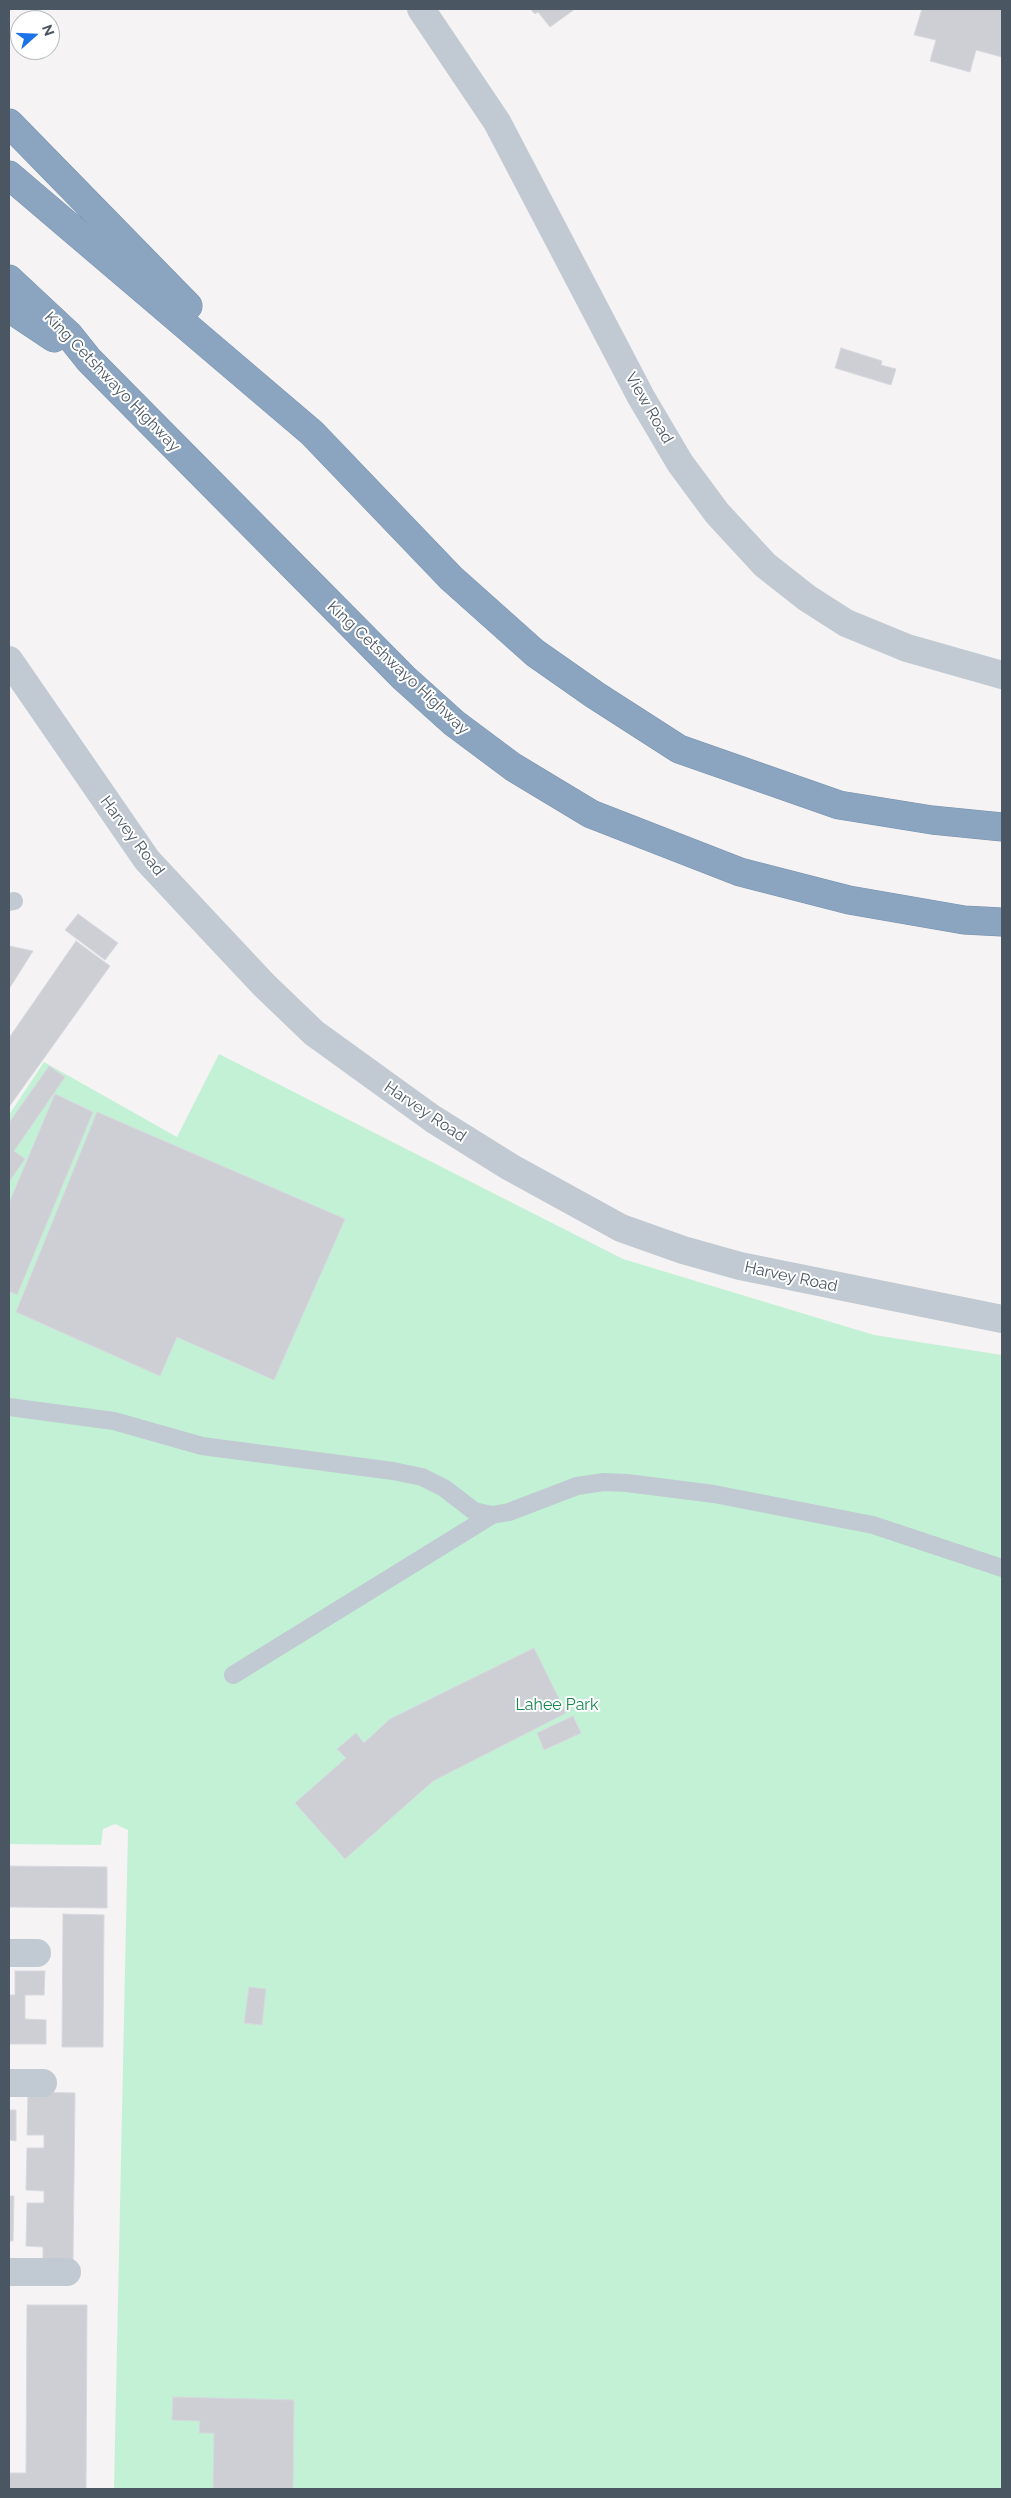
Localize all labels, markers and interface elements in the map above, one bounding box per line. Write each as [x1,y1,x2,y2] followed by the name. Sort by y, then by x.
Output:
[10,10,60,60] north arrow
[39,22,58,38] text: N
[40,308,184,456] street label: King Cetshwayo Highway
[621,369,677,447] street label: View Road
[323,597,473,739] street label: King Cetshwayo Highway
[96,792,168,880] street label: Harvey Road
[380,1078,470,1146] street label: Harvey Road
[743,1258,839,1296] street label: Harvey Road
[516,1695,598,1715] park label: Lahee Park

